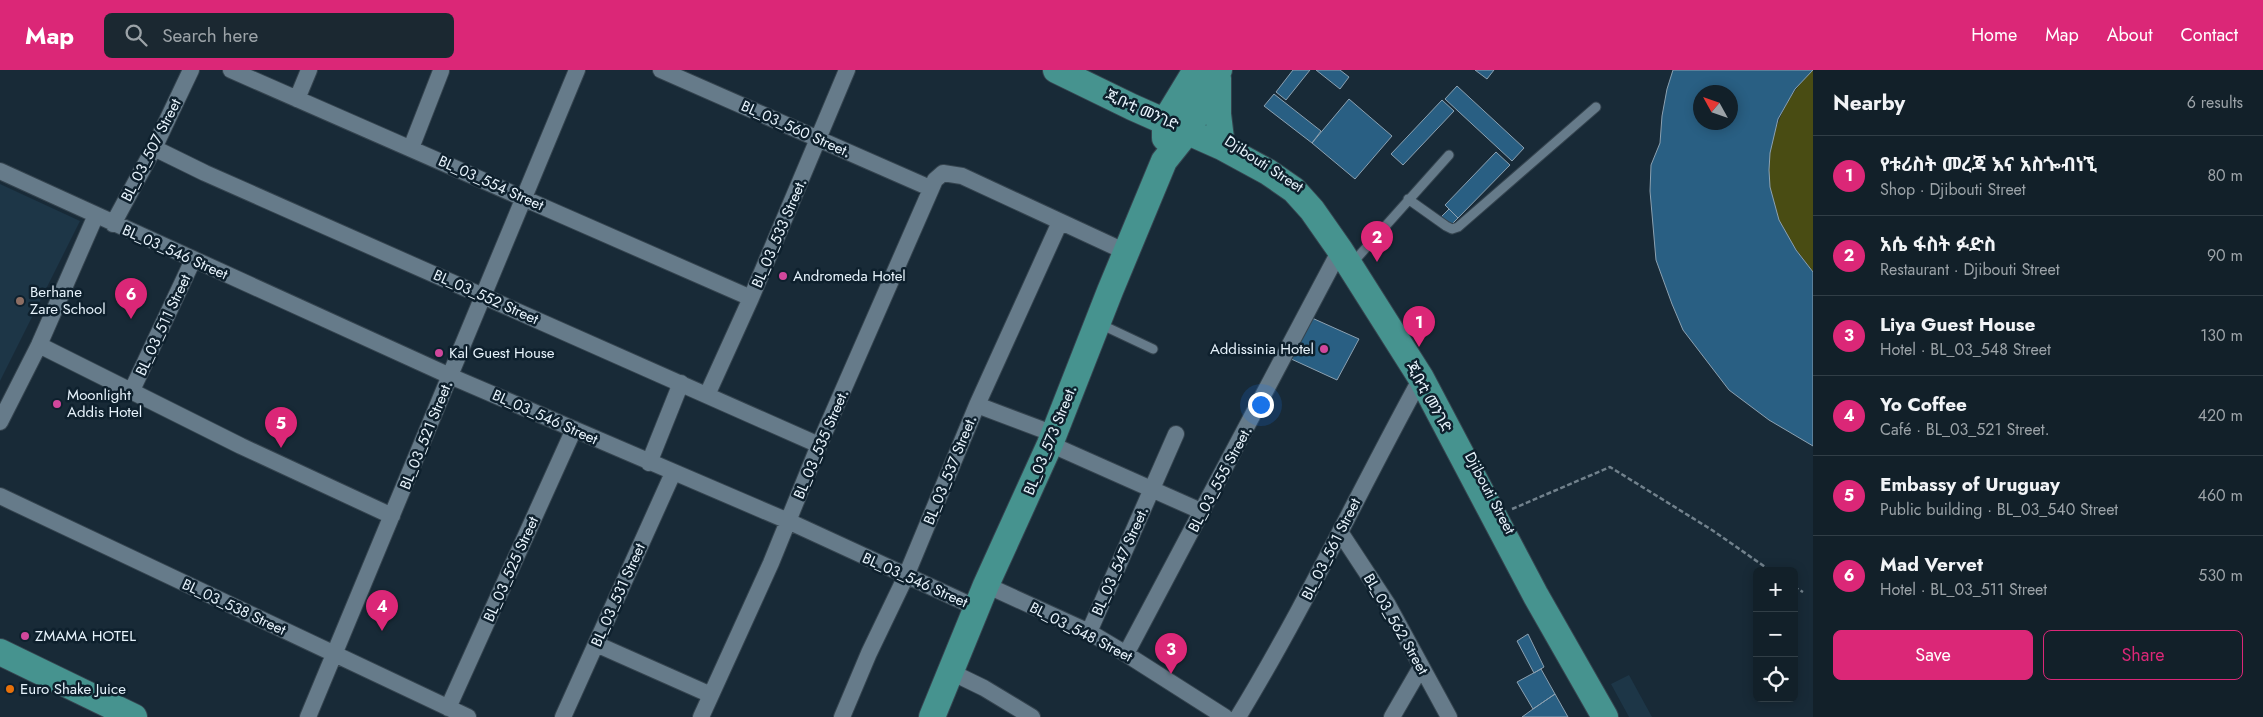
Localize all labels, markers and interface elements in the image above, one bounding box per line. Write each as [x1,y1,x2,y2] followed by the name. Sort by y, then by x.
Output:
[104,13,454,58] search box
[25,18,74,53] text: Map
[122,21,150,49] icon: search
[162,22,258,49] text: Search here
[1971,22,2017,48] text: Home
[2045,22,2079,48] text: Map
[2107,22,2152,48] text: About
[2180,22,2238,48] text: Contact
[1102,84,1182,136] street label: ጂቡቲ መንገድ
[1693,85,1738,130] north arrow
[1833,88,1905,118] text: Nearby
[2187,91,2243,114] text: 6 results
[116,94,187,205] street label: BL_03_507 Street
[738,95,854,163] street label: BL_03_560 Street.
[1220,130,1308,198] street label: Djibouti Street
[435,150,548,216] street label: BL_03_554 Street
[1880,151,2097,178] text: የቱሪስት መረጃ እና አስጐብነኚ
[1845,164,1853,187] text: 1
[2207,164,2243,187] text: 80 m
[746,175,812,291] street label: BL_03_533 Street.
[1880,178,2026,201] text: Shop · Djibouti Street
[119,219,232,285] street label: BL_03_546 Street
[1361,221,1393,262] pin: 2
[1880,231,1996,258] text: አሴ ፋስት ፉድስ
[1844,244,1854,267] text: 2
[2207,244,2243,267] text: 90 m
[1880,258,2060,281] text: Restaurant · Djibouti Street
[430,264,542,330] street label: BL_03_552 Street
[793,265,906,287] place label: Andromeda Hotel
[130,270,196,379] street label: BL_03_511 Street
[777,270,789,282] marker: Andromeda Hotel
[115,278,147,319] pin: 6
[30,281,106,320] place label: Berhane Zare School
[14,295,26,307] marker: Berhane Zare School
[1403,306,1435,347] pin: 1
[1880,311,2035,338] text: Liya Guest House
[1844,324,1854,347] text: 3
[2200,324,2243,347] text: 130 m
[1210,338,1314,360] place label: Addissinia Hotel
[1880,338,2051,361] text: Hotel · BL_03_548 Street
[449,342,555,364] place label: Kal Guest House
[1318,343,1330,355] marker: Addissinia Hotel
[433,347,445,359] marker: Kal Guest House
[1401,358,1458,437] street label: ጂቡቲ መንገድ
[394,377,458,493] street label: BL_03_521 Street.
[1018,382,1082,498] street label: BL_03_573 Street.
[67,384,142,423] place label: Moonlight Addis Hotel
[489,384,602,450] street label: BL_03_546 Street
[788,386,854,502] street label: BL_03_535 Street.
[1880,391,1967,418] text: Yo Coffee
[1248,392,1274,418] your location
[51,398,63,410] marker: Moonlight Addis Hotel
[1843,404,1855,427] text: 4
[2198,404,2243,427] text: 420 m
[265,407,297,448] pin: 5
[918,412,982,528] street label: BL_03_537 Street.
[1880,418,2049,441] text: Café · BL_03_521 Street.
[1183,422,1257,536] street label: BL_03_555 Street.
[1459,448,1521,538] street label: Djibouti Street
[1880,471,2060,498] text: Embassy of Uruguay
[1844,484,1854,507] text: 5
[2198,484,2243,507] text: 460 m
[1296,494,1366,604] street label: BL_03_561 Street
[1880,498,2118,521] text: Public building · BL_03_540 Street
[1086,503,1154,619] street label: BL_03_547 Street.
[478,513,544,625] street label: BL_03_525 Street
[585,539,651,650] street label: BL_03_531 Street
[859,547,972,613] street label: BL_03_546 Street
[1880,551,1983,578] text: Mad Vervet
[1844,564,1854,587] text: 6
[2198,564,2243,587] text: 530 m
[1753,567,1798,702] map controls
[1753,567,1798,612] button: +
[1358,569,1434,679] street label: BL_03_562 Street
[178,573,290,641] street label: BL_03_538 Street
[1880,578,2047,601] text: Hotel · BL_03_511 Street
[366,590,398,631] pin: 4
[1026,597,1137,668] street label: BL_03_548 Street
[1753,612,1798,657] button: −
[35,625,136,647] place label: ZMAMA HOTEL
[19,630,31,642] marker: ZMAMA HOTEL
[1833,630,2033,680] button: Save
[2043,630,2243,680] button: Share
[1155,633,1187,674] pin: 3
[1753,657,1798,702] button: locate
[20,678,126,700] place label: Euro Shake Juice
[4,683,16,695] marker: Euro Shake Juice

